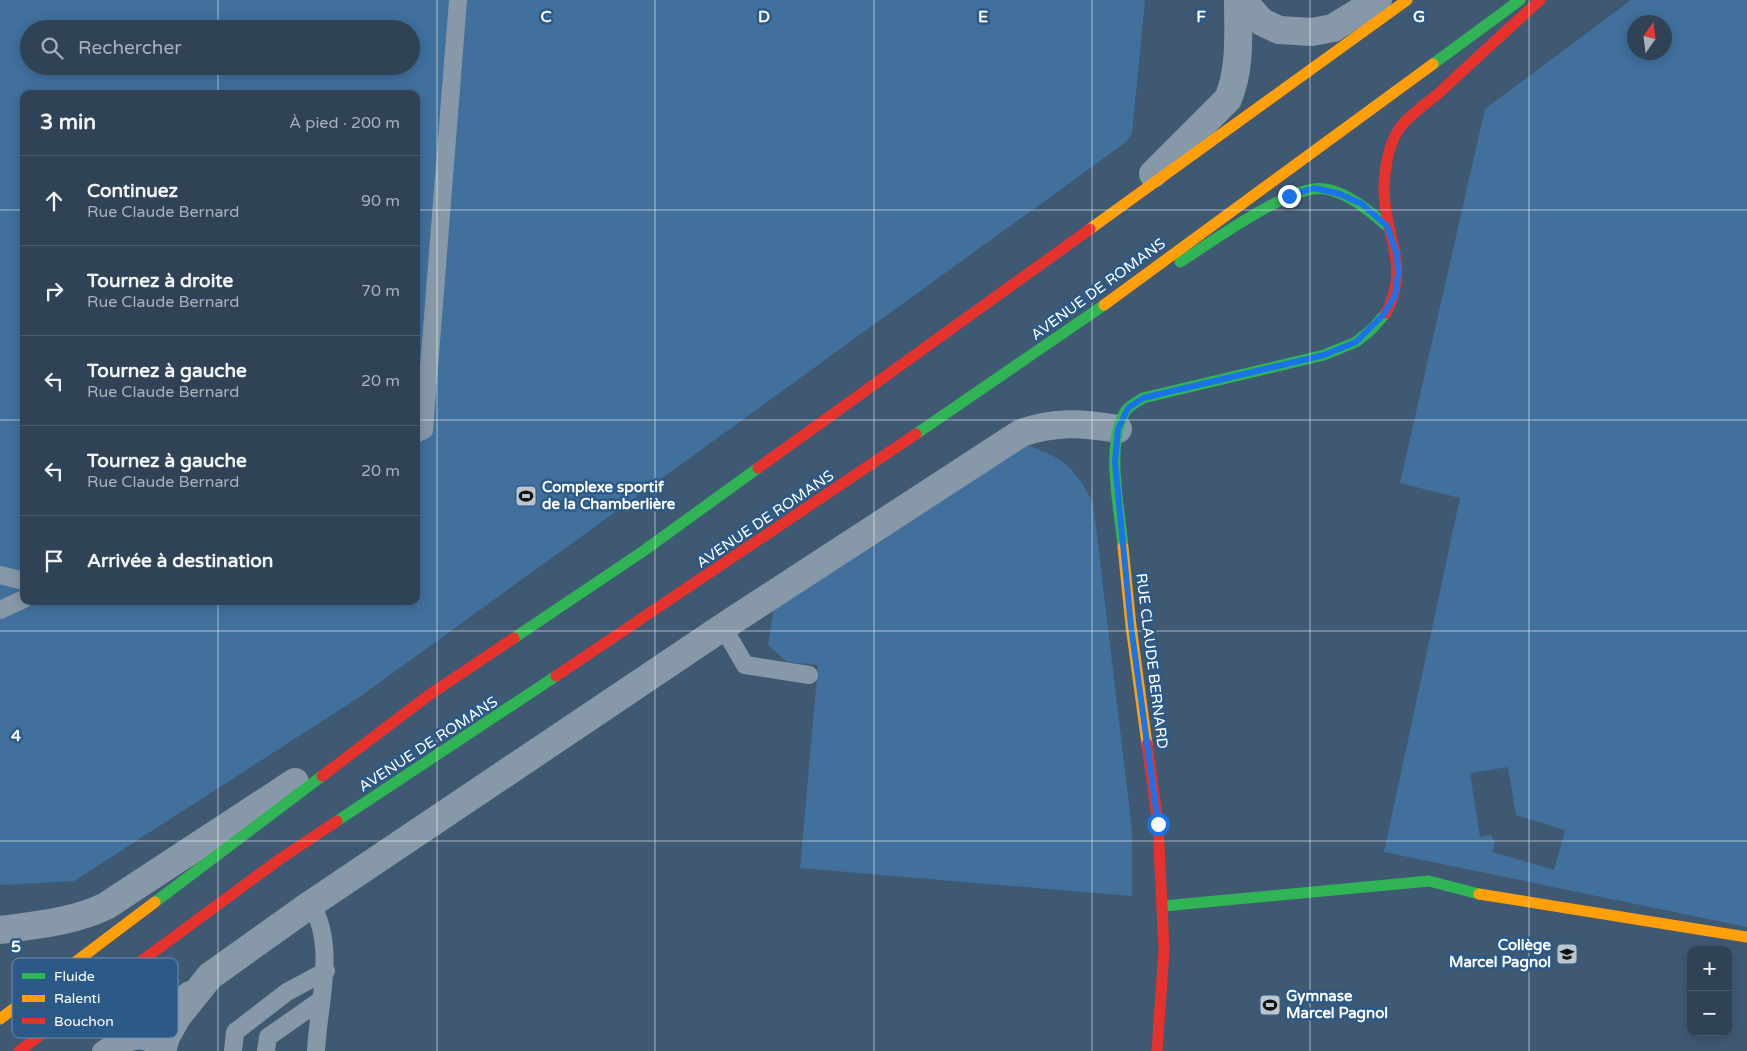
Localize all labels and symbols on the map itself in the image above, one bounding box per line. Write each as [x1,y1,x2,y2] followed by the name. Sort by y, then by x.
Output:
[540,7,552,27] text: C
[758,7,770,27] text: D
[978,7,988,27] text: E
[1196,7,1206,27] text: F
[1413,7,1425,27] text: G
[1627,15,1672,60] north arrow
[1278,185,1301,208] route end
[1027,234,1169,344] street label: AVENUE DE ROMANS
[693,466,837,572] street label: AVENUE DE ROMANS
[542,478,676,513] place label: Complexe sportif de la Chamberlière
[514,484,538,508] sports icon: Complexe sportif de la Chamberlière
[1132,572,1172,750] street label: RUE CLAUDE BERNARD
[355,692,501,796] street label: AVENUE DE ROMANS
[11,726,21,746] text: 4
[1147,813,1170,836] route start
[1449,936,1551,972] place label: Collège Marcel Pagnol
[11,937,21,957] text: 5
[1555,942,1579,966] school or university icon: Collège Marcel Pagnol
[12,958,178,1038] legend
[54,968,95,985] text: Fluide
[1286,987,1388,1023] place label: Gymnase Marcel Pagnol
[54,990,100,1007] text: Ralenti
[1258,993,1282,1017] sports icon: Gymnase Marcel Pagnol
[54,1013,114,1030] text: Bouchon

